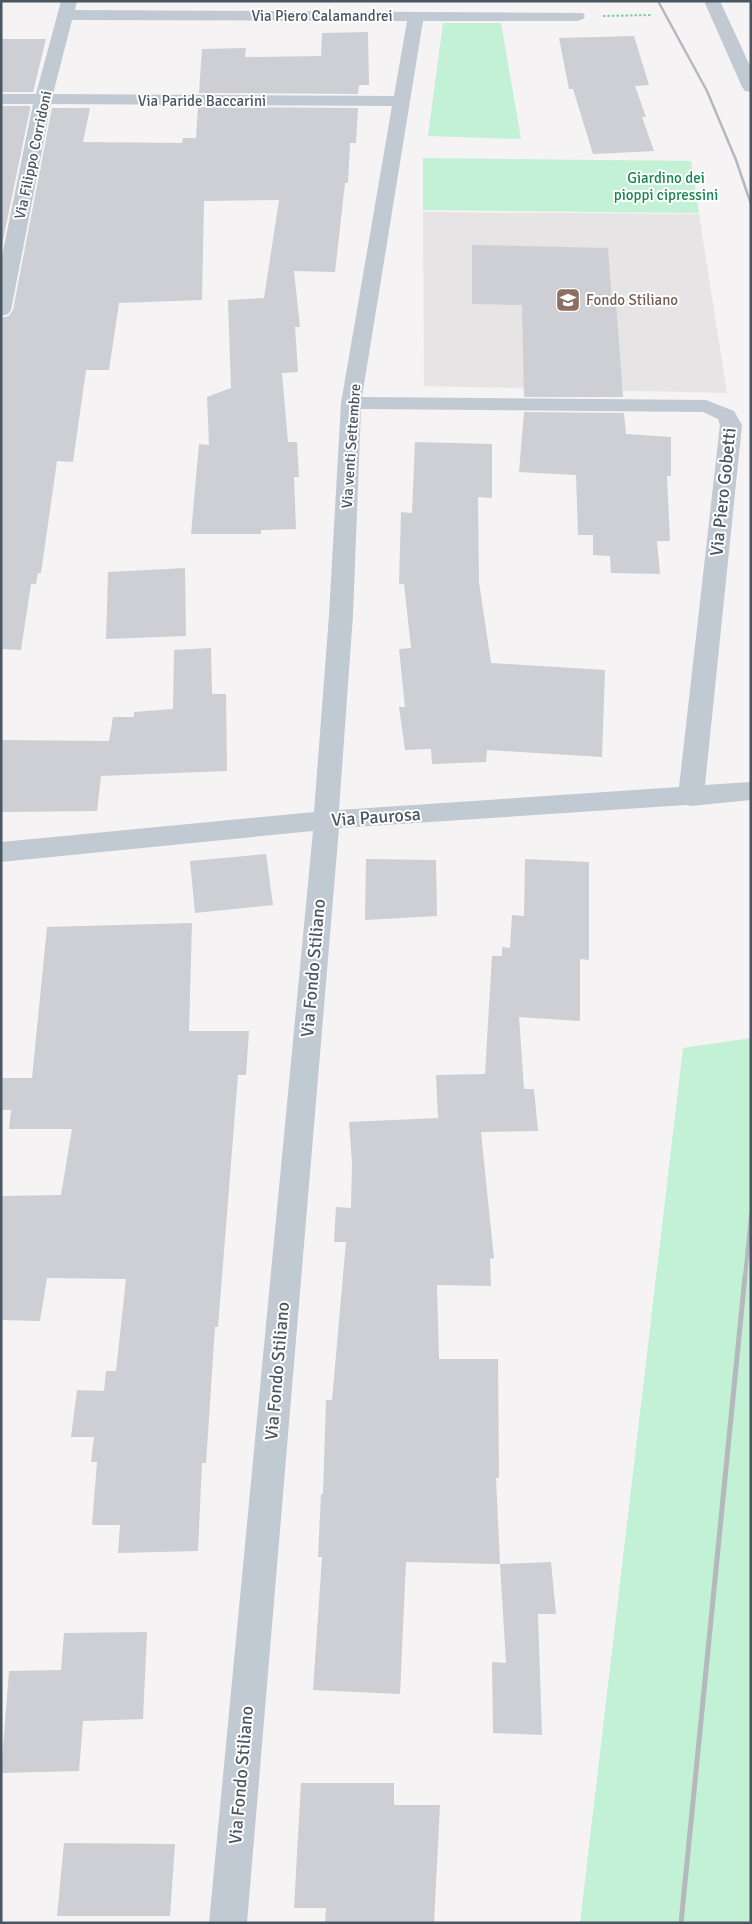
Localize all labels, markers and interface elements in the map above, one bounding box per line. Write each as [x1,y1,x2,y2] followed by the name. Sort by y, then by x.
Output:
[251,7,393,25] street label: Via Piero Calamandrei
[11,89,55,221] street label: Via Filippo Corridoni
[138,92,266,110] street label: Via Paride Baccarini
[614,169,718,204] park label: Giardino dei pioppi cipressini
[555,287,581,313] school or university icon: Fondo Stiliano
[586,291,678,309] place label: Fondo Stiliano
[338,383,364,509] street label: Via venti Settembre
[705,427,741,557] street label: Via Piero Gobetti
[330,803,422,831] street label: Via Paurosa
[296,898,330,1038] street label: Via Fondo Stiliano
[260,1301,294,1441] street label: Via Fondo Stiliano
[224,1705,258,1845] street label: Via Fondo Stiliano

